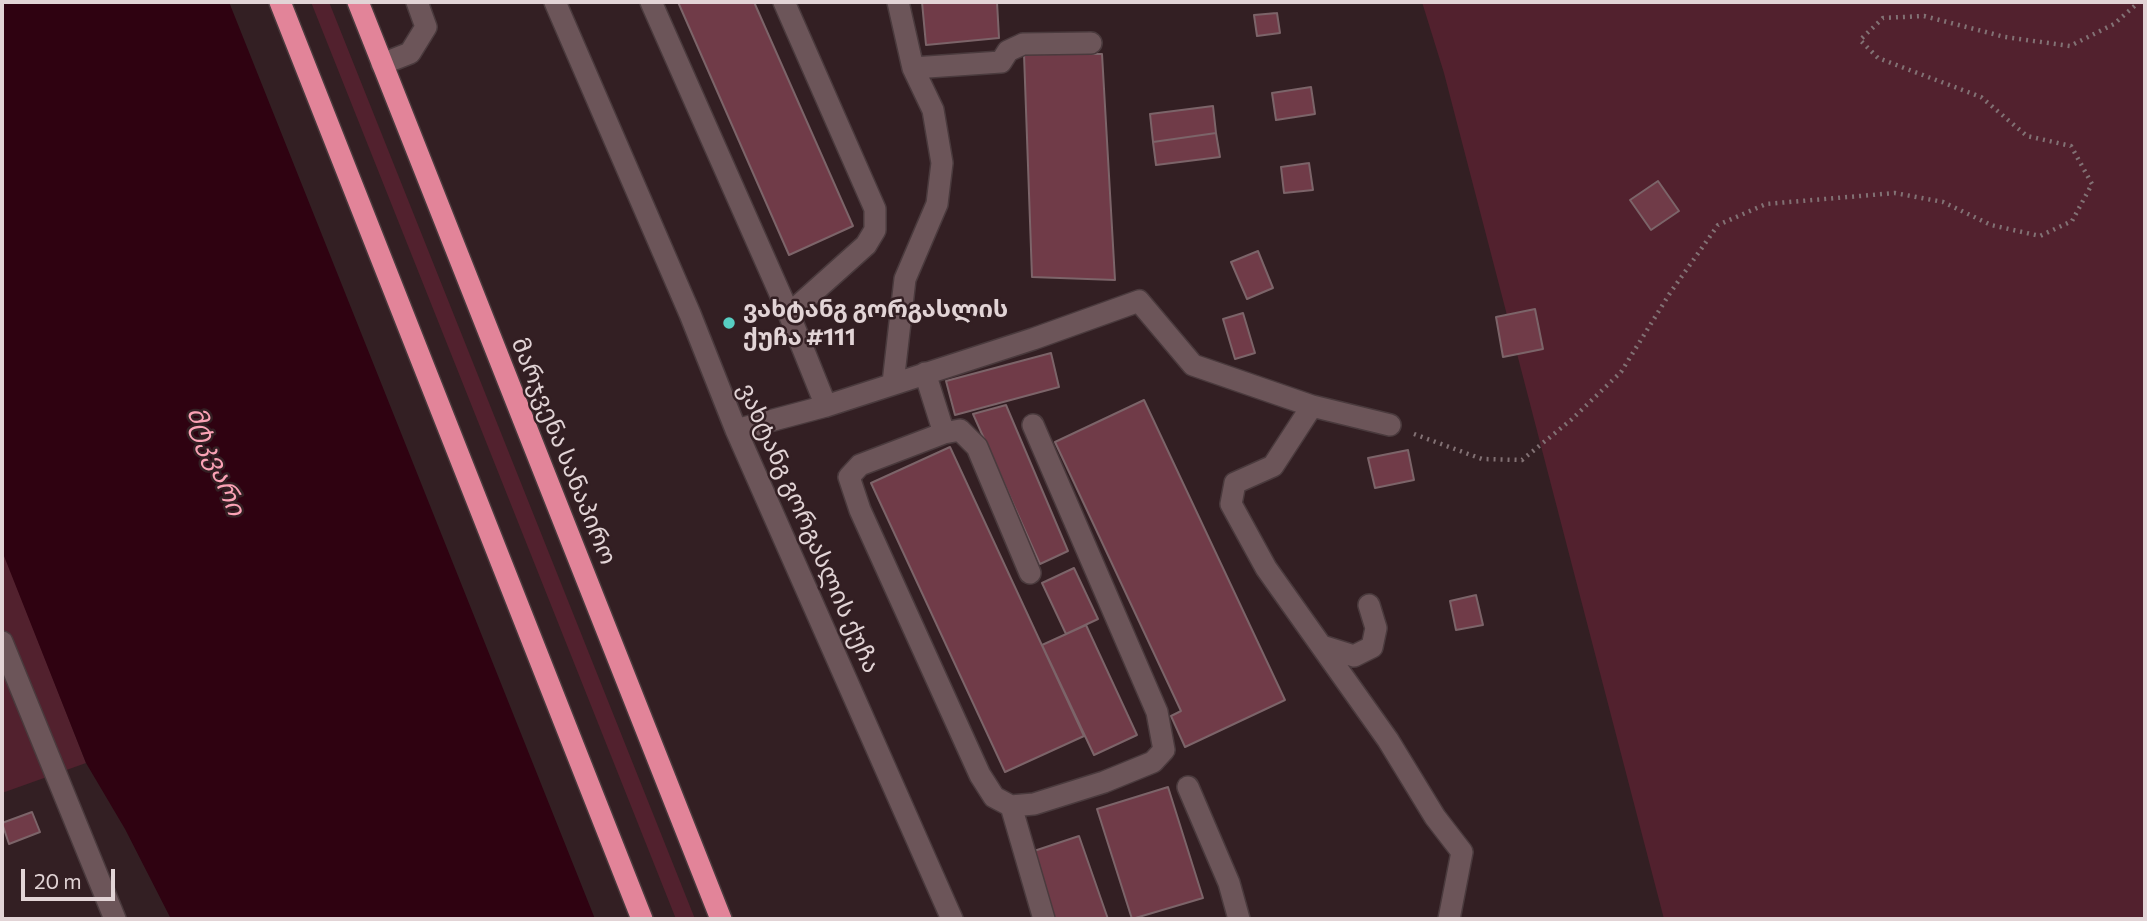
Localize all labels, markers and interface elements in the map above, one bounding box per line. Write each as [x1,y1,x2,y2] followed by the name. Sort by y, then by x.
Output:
[743,295,1008,351] place label: ვახტანგ გორგასლის ქუჩა #111
[721,315,737,331] marker: ვახტანგ გორგასლის ქუჩა #111
[505,333,623,569] street label: მარჯვენა სანაპირო
[732,379,886,677] street label: ვახტანგ გორგასლის ქუჩა
[180,402,252,520] water label: მტკვარი
[24,855,119,899] scale bar
[34,868,82,893] text: 20 m

